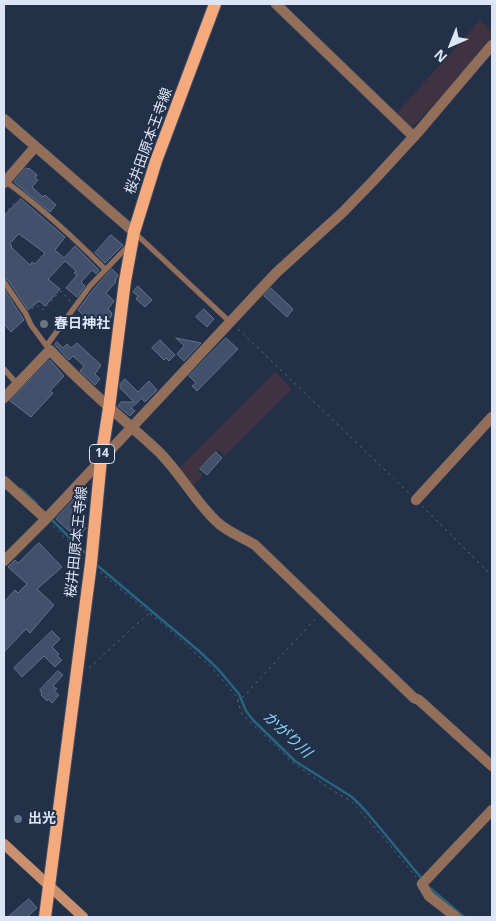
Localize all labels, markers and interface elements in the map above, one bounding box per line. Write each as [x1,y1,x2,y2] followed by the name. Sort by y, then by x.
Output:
[426,20,476,70] north arrow
[430,45,451,67] text: N
[122,86,176,196] street label: 桜井田原本王寺線
[54,316,110,332] place label: 春日神社
[38,318,50,330] marker: 春日神社
[90,444,114,464] road number: 14
[63,485,91,599] street label: 桜井田原本王寺線
[259,708,315,762] water label: かがり川
[28,811,56,827] place label: 出光
[12,813,24,825] marker: 出光

